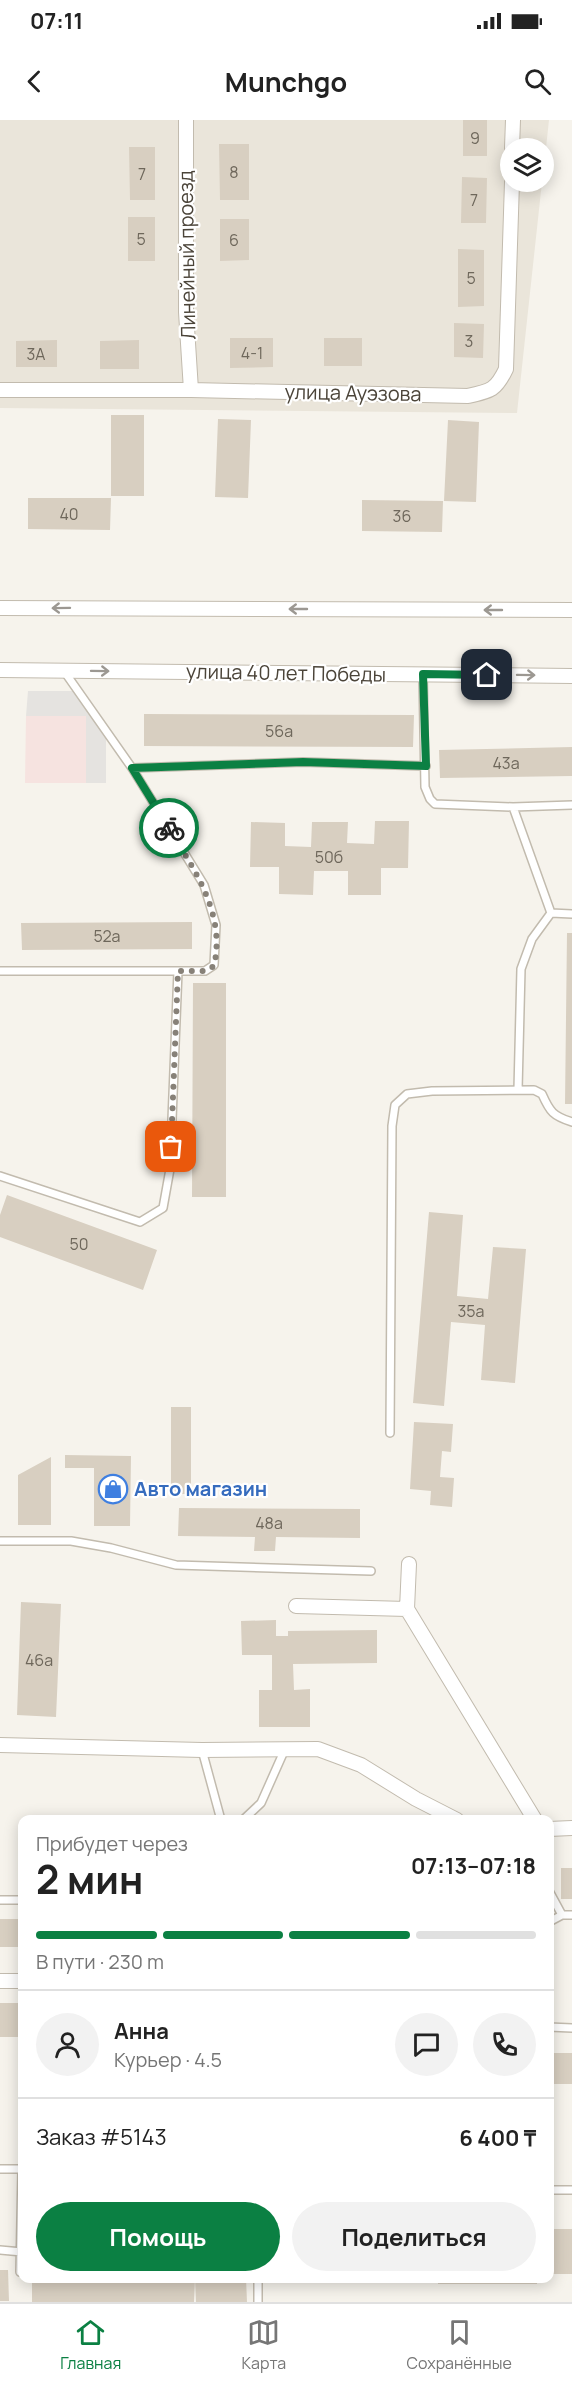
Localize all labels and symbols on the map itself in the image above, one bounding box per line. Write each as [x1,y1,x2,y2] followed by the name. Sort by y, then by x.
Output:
[470,127,480,149] house number: 9
[229,161,239,183] house number: 8
[138,163,146,185] house number: 7
[172,170,201,340] street label: Линейный проезд
[470,189,478,211] house number: 7
[136,228,146,250] house number: 5
[229,229,239,251] house number: 6
[466,267,476,289] house number: 5
[465,330,473,352] house number: 3
[241,342,263,364] house number: 4-1
[27,343,45,365] house number: 3А
[284,378,422,407] street label: улица Ауэзова
[59,503,79,525] house number: 40
[393,505,411,527] house number: 36
[51,602,71,614] one-way arrow
[288,603,308,615] one-way arrow
[483,604,503,616] one-way arrow
[461,649,512,700] pin
[186,657,386,688] street label: улица 40 лет Победы
[90,665,110,677] one-way arrow
[516,669,536,681] one-way arrow
[265,720,293,742] house number: 56а
[492,752,520,774] house number: 43а
[139,798,199,858] courier
[315,846,343,868] house number: 50б
[94,925,120,947] house number: 52а
[145,1121,196,1172] pin
[70,1233,89,1255] house number: 50
[458,1300,484,1322] house number: 35а
[97,1473,129,1505] shop icon: Авто магазин
[134,1475,267,1502] place label: Авто магазин
[255,1512,283,1534] house number: 48а
[25,1649,53,1671] house number: 46а

